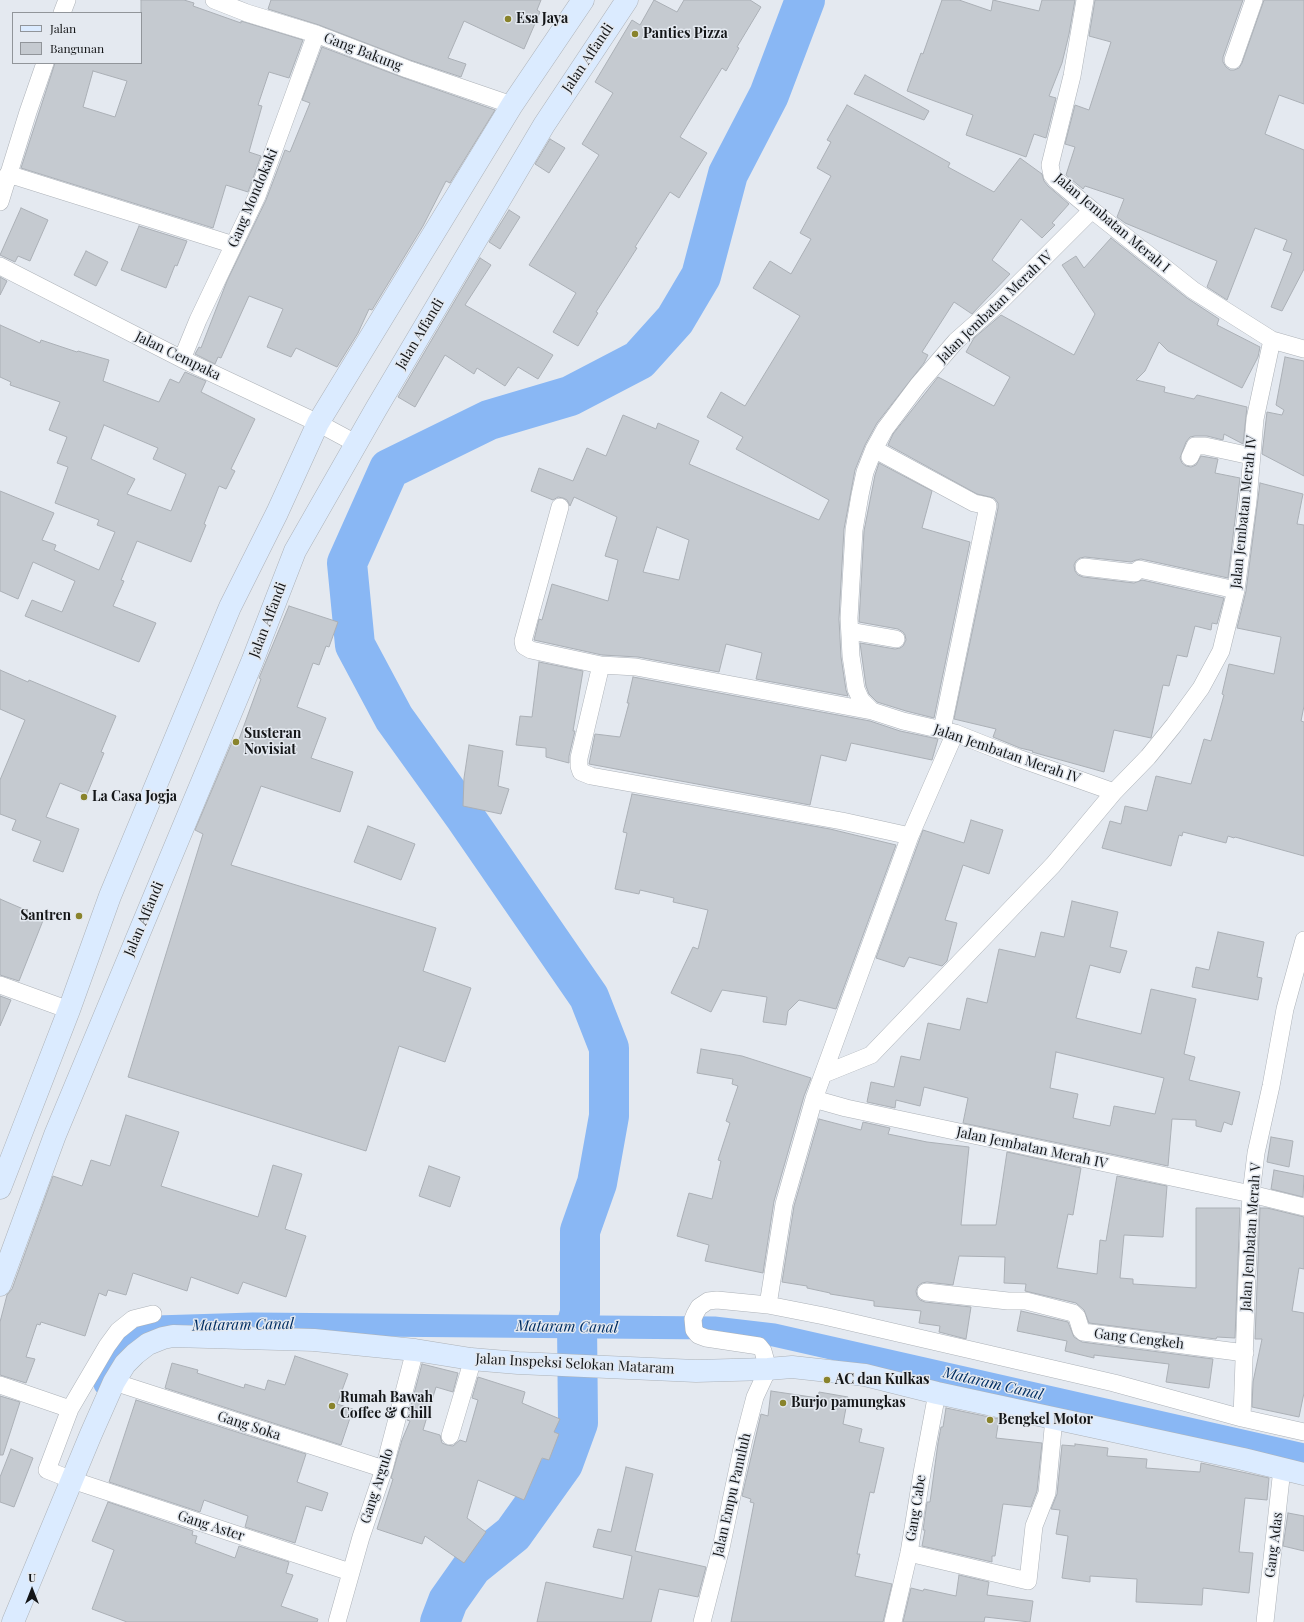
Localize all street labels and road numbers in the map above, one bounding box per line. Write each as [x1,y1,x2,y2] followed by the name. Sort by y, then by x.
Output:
[559,20,617,96] street label: Jalan Affandi
[321,29,405,75] street label: Gang Bakung
[225,146,281,250] street label: Gang Mondokaki
[1051,170,1173,276] street label: Jalan Jembatan Merah I
[934,247,1056,367] street label: Jalan Jembatan Merah IV
[392,296,448,372] street label: Jalan Affandi
[133,328,223,384] street label: Jalan Cempaka
[1228,435,1260,589] street label: Jalan Jembatan Merah IV
[246,580,290,660] street label: Jalan Affandi
[931,721,1083,787] street label: Jalan Jembatan Merah IV
[121,879,167,959] street label: Jalan Affandi
[955,1124,1109,1172] street label: Jalan Jembatan Merah IV
[1237,1162,1265,1312] street label: Jalan Jembatan Merah V
[1093,1325,1185,1353] street label: Gang Cengkeh
[475,1350,675,1378] street label: Jalan Inspeksi Selokan Mataram
[215,1408,283,1444] street label: Gang Soka
[710,1431,754,1559] street label: Jalan Empu Panuluh
[357,1446,397,1526] street label: Gang Argulo
[902,1473,930,1543] street label: Gang Cabe
[176,1507,246,1545] street label: Gang Aster
[1262,1511,1286,1579] street label: Gang Adas

